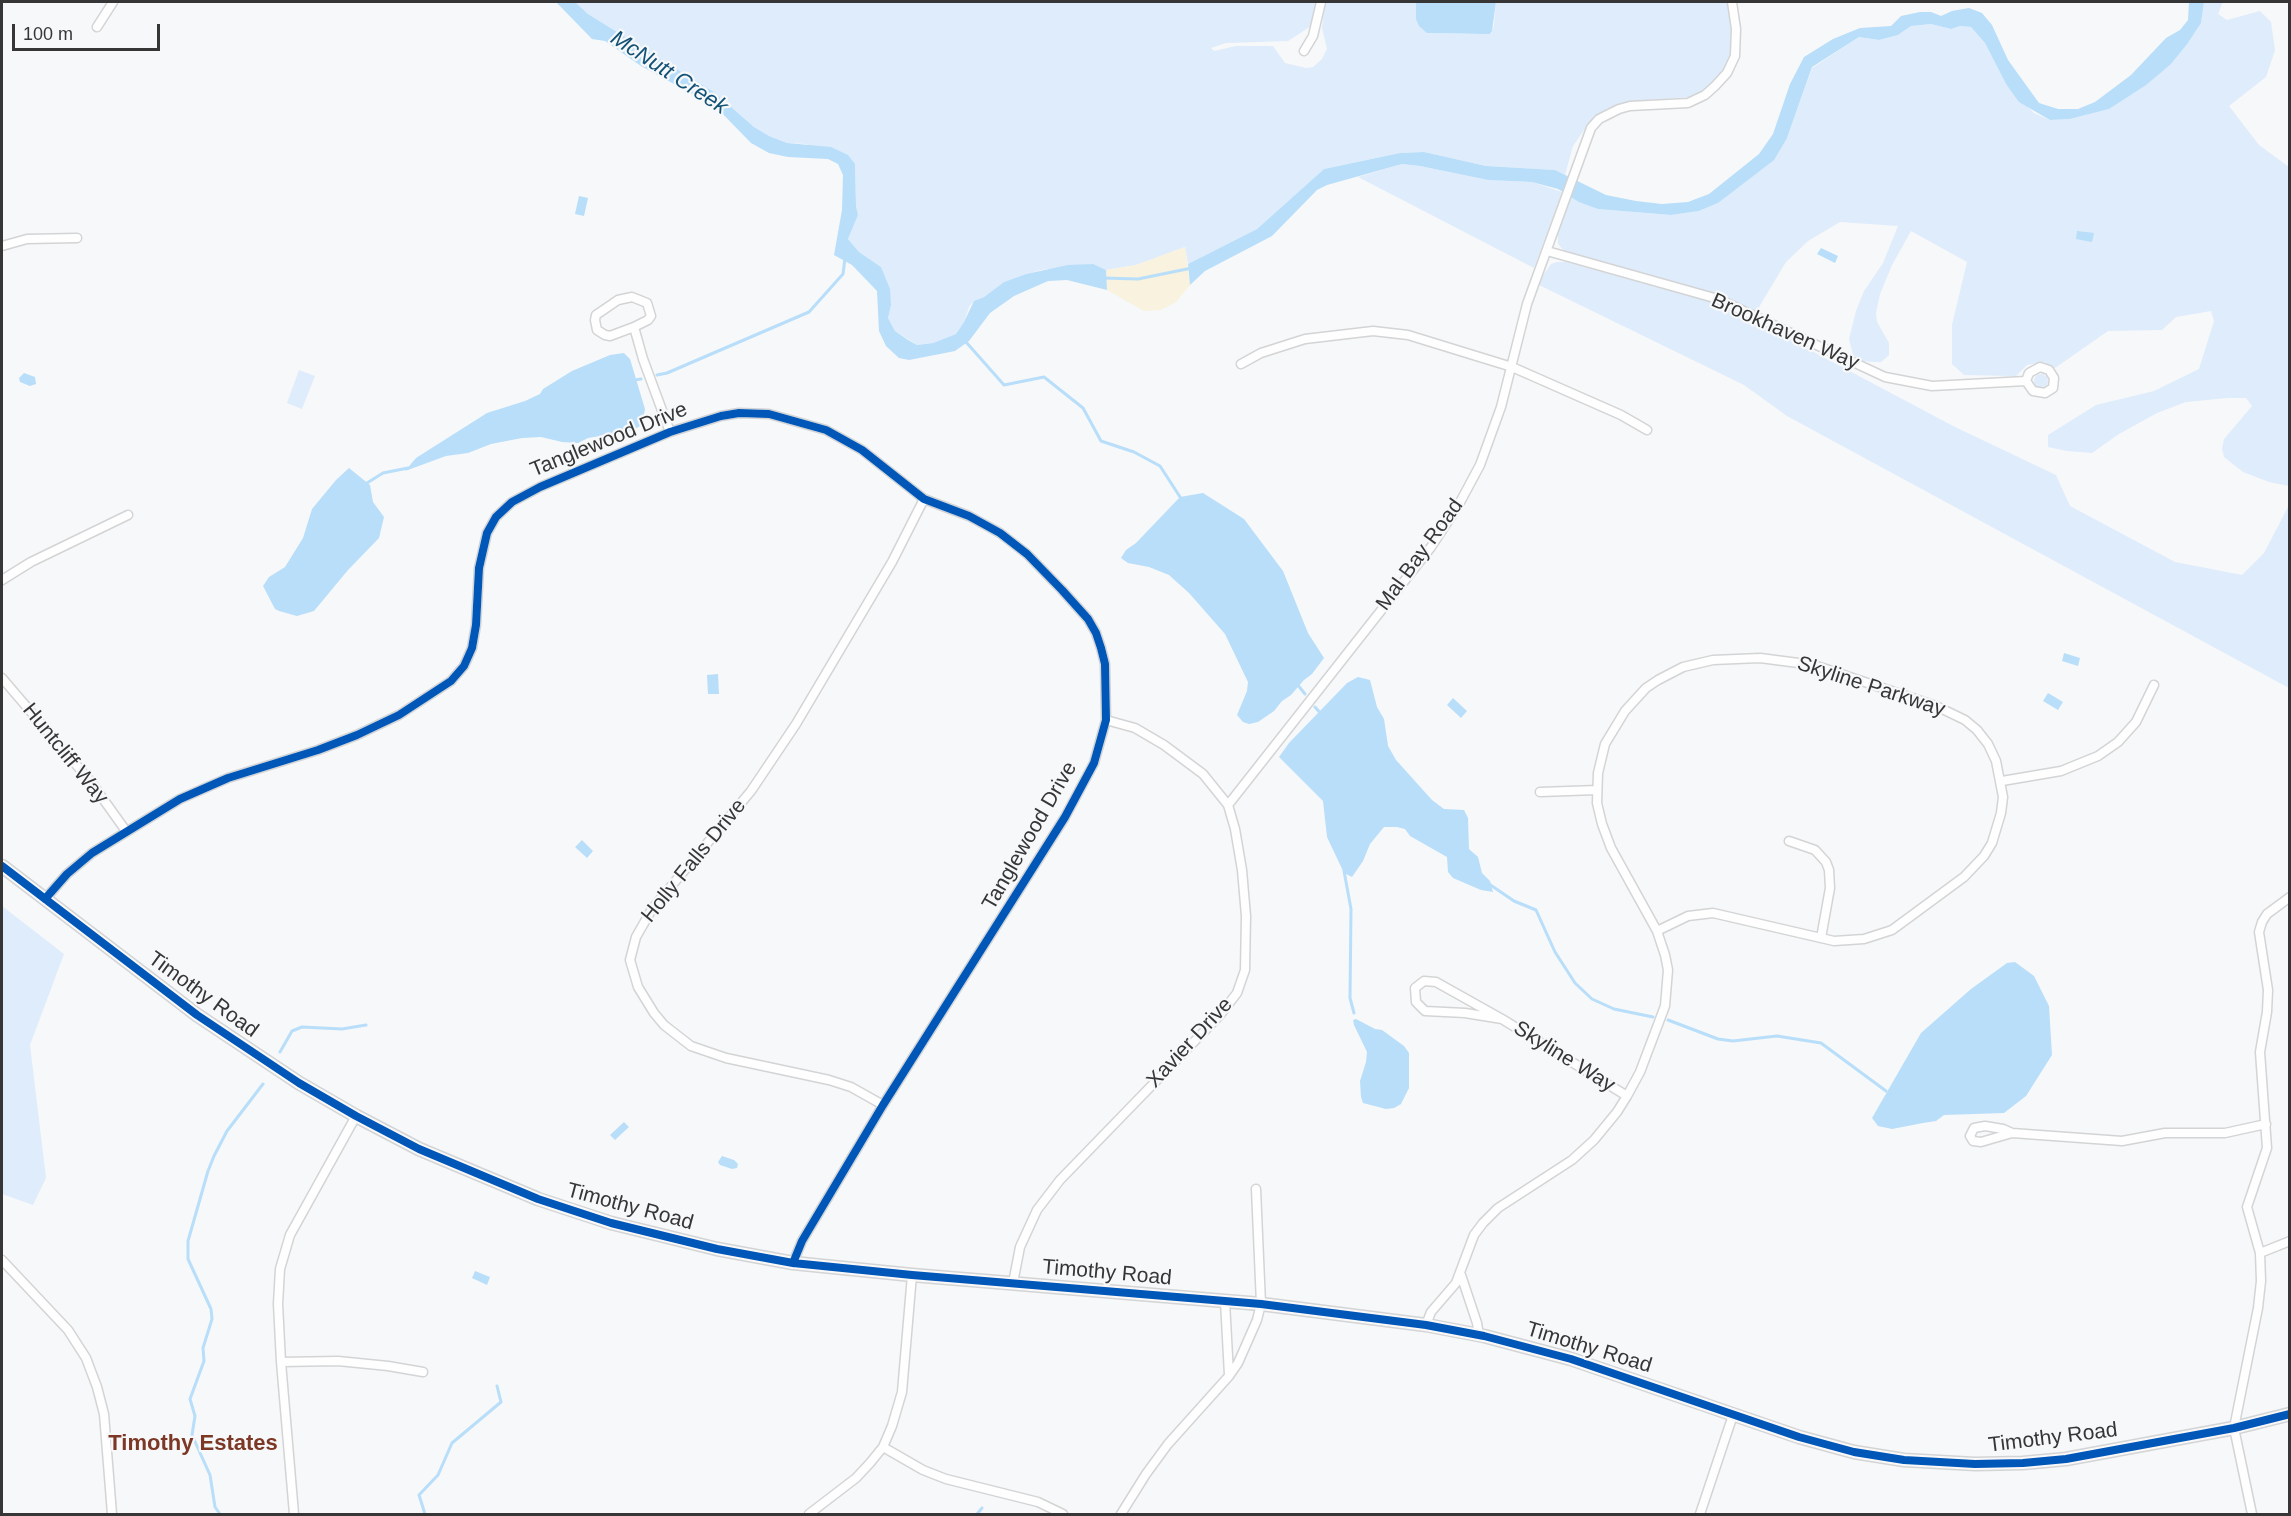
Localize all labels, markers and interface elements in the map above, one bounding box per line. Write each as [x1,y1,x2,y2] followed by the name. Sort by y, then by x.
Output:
[15,12,164,50] scale bar
[23,24,73,44] text: 100 m
[605,25,733,121] water label: McNutt Creek
[1707,288,1863,376] street label: Brookhaven Way
[527,397,691,483] street label: Tanglewood Drive
[1371,494,1469,616] street label: Mal Bay Road
[1794,651,1948,723] street label: Skyline Parkway
[17,698,113,810] street label: Huntcliff Way
[977,757,1083,915] street label: Tanglewood Drive
[636,794,752,928] street label: Holly Falls Drive
[143,947,263,1043] street label: Timothy Road
[1142,993,1238,1093] street label: Xavier Drive
[1509,1016,1619,1098] street label: Skyline Way
[564,1178,696,1236] street label: Timothy Road
[1041,1255,1173,1291] street label: Timothy Road
[1523,1317,1655,1379] street label: Timothy Road
[1987,1418,2119,1458] street label: Timothy Road
[108,1431,278,1457] district label: Timothy Estates

